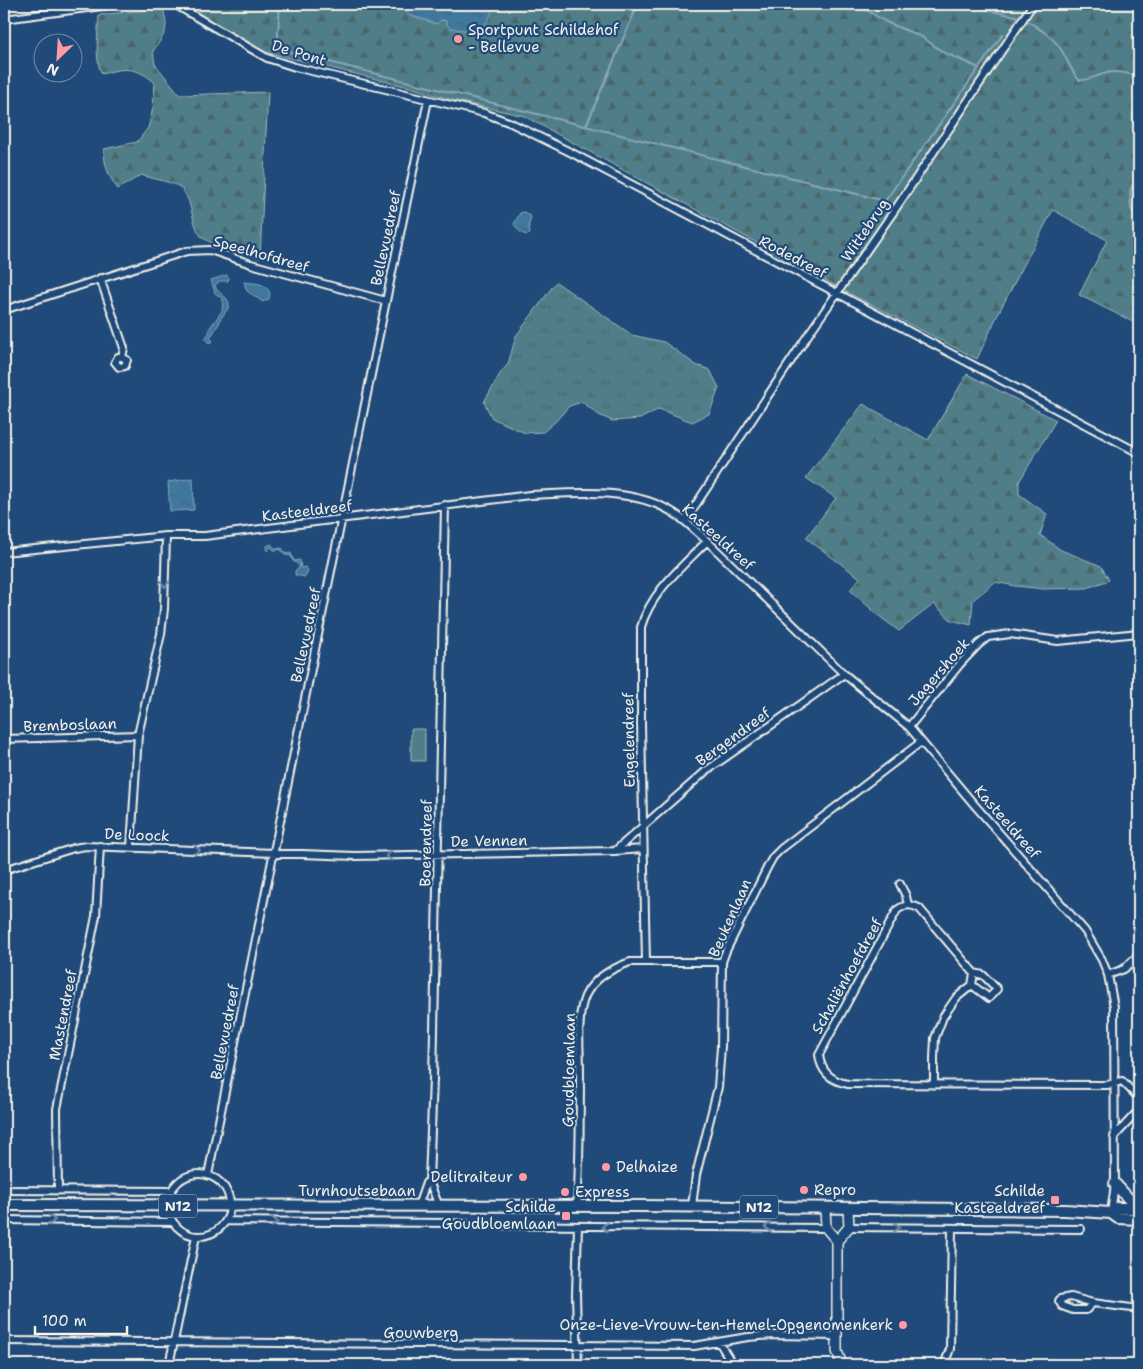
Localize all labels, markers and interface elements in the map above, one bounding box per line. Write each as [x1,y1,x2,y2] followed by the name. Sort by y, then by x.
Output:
[468,20,619,57] place label: Sportpunt Schildehof - Bellevue
[32,32,82,82] north arrow
[452,33,464,45] marker: Sportpunt Schildehof - Bellevue
[269,35,329,71] street label: De Pont
[44,59,61,80] text: N
[366,188,406,288] street label: Bellevuedreef
[836,194,894,266] street label: Wittebrug
[211,231,312,277] street label: Speelhofdreef
[755,231,831,284] street label: Rodedreef
[261,495,354,526] street label: Kasteeldreef
[678,499,759,575] street label: Kasteeldreef
[159,581,170,589] one-way arrow
[286,585,326,685] street label: Bellevuedreef
[904,634,974,710] street label: Jagershoek
[618,692,640,788] street label: Engelendreef
[692,703,775,771] street label: Bergendreef
[23,713,117,737] street label: Bremboslaan
[970,781,1045,863] street label: Kasteeldreef
[415,799,437,887] street label: Boerendreef
[104,824,170,846] street label: De Loock
[451,830,527,852] street label: De Vennen
[193,844,201,855] one-way arrow
[385,850,393,861] one-way arrow
[704,876,756,960] street label: Beukenlaan
[807,914,887,1037] street label: Schaliënhoefdreef
[44,967,82,1062] street label: Mastendreef
[206,982,244,1082] street label: Bellevuedreef
[558,1013,580,1127] street label: Goudbloemlaan
[616,1157,678,1177] place label: Delhaize
[600,1161,612,1173] marker: Delhaize
[430,1167,513,1187] place label: Delitraiteur
[517,1171,529,1183] marker: Delitraiteur
[814,1180,856,1200] place label: Repro
[298,1181,416,1201] street label: Turnhoutsebaan
[954,1181,1046,1218] place label: Schilde Kasteeldreef
[575,1182,630,1202] place label: Express
[798,1184,810,1196] marker: Repro
[559,1186,571,1198] marker: Express
[159,1194,197,1218] road number: N12
[1049,1194,1061,1206] marker: Schilde Kasteeldreef
[740,1196,778,1218] road number: N12
[442,1197,556,1234] place label: Schilde Goudbloemlaan
[560,1210,572,1222] marker: Schilde Goudbloemlaan
[49,1215,57,1225] one-way arrow
[272,1217,279,1227] one-way arrow
[601,1222,609,1232] one-way arrow
[764,1222,772,1232] one-way arrow
[894,1222,902,1233] one-way arrow
[35,1304,128,1336] scale bar
[42,1311,87,1331] text: 100 m
[560,1315,893,1335] place label: Onze-Lieve-Vrouw-ten-Hemel-Opgenomenkerk
[897,1319,909,1331] marker: Onze-Lieve-Vrouw-ten-Hemel-Opgenomenkerk
[384,1323,458,1343] street label: Gouwberg

